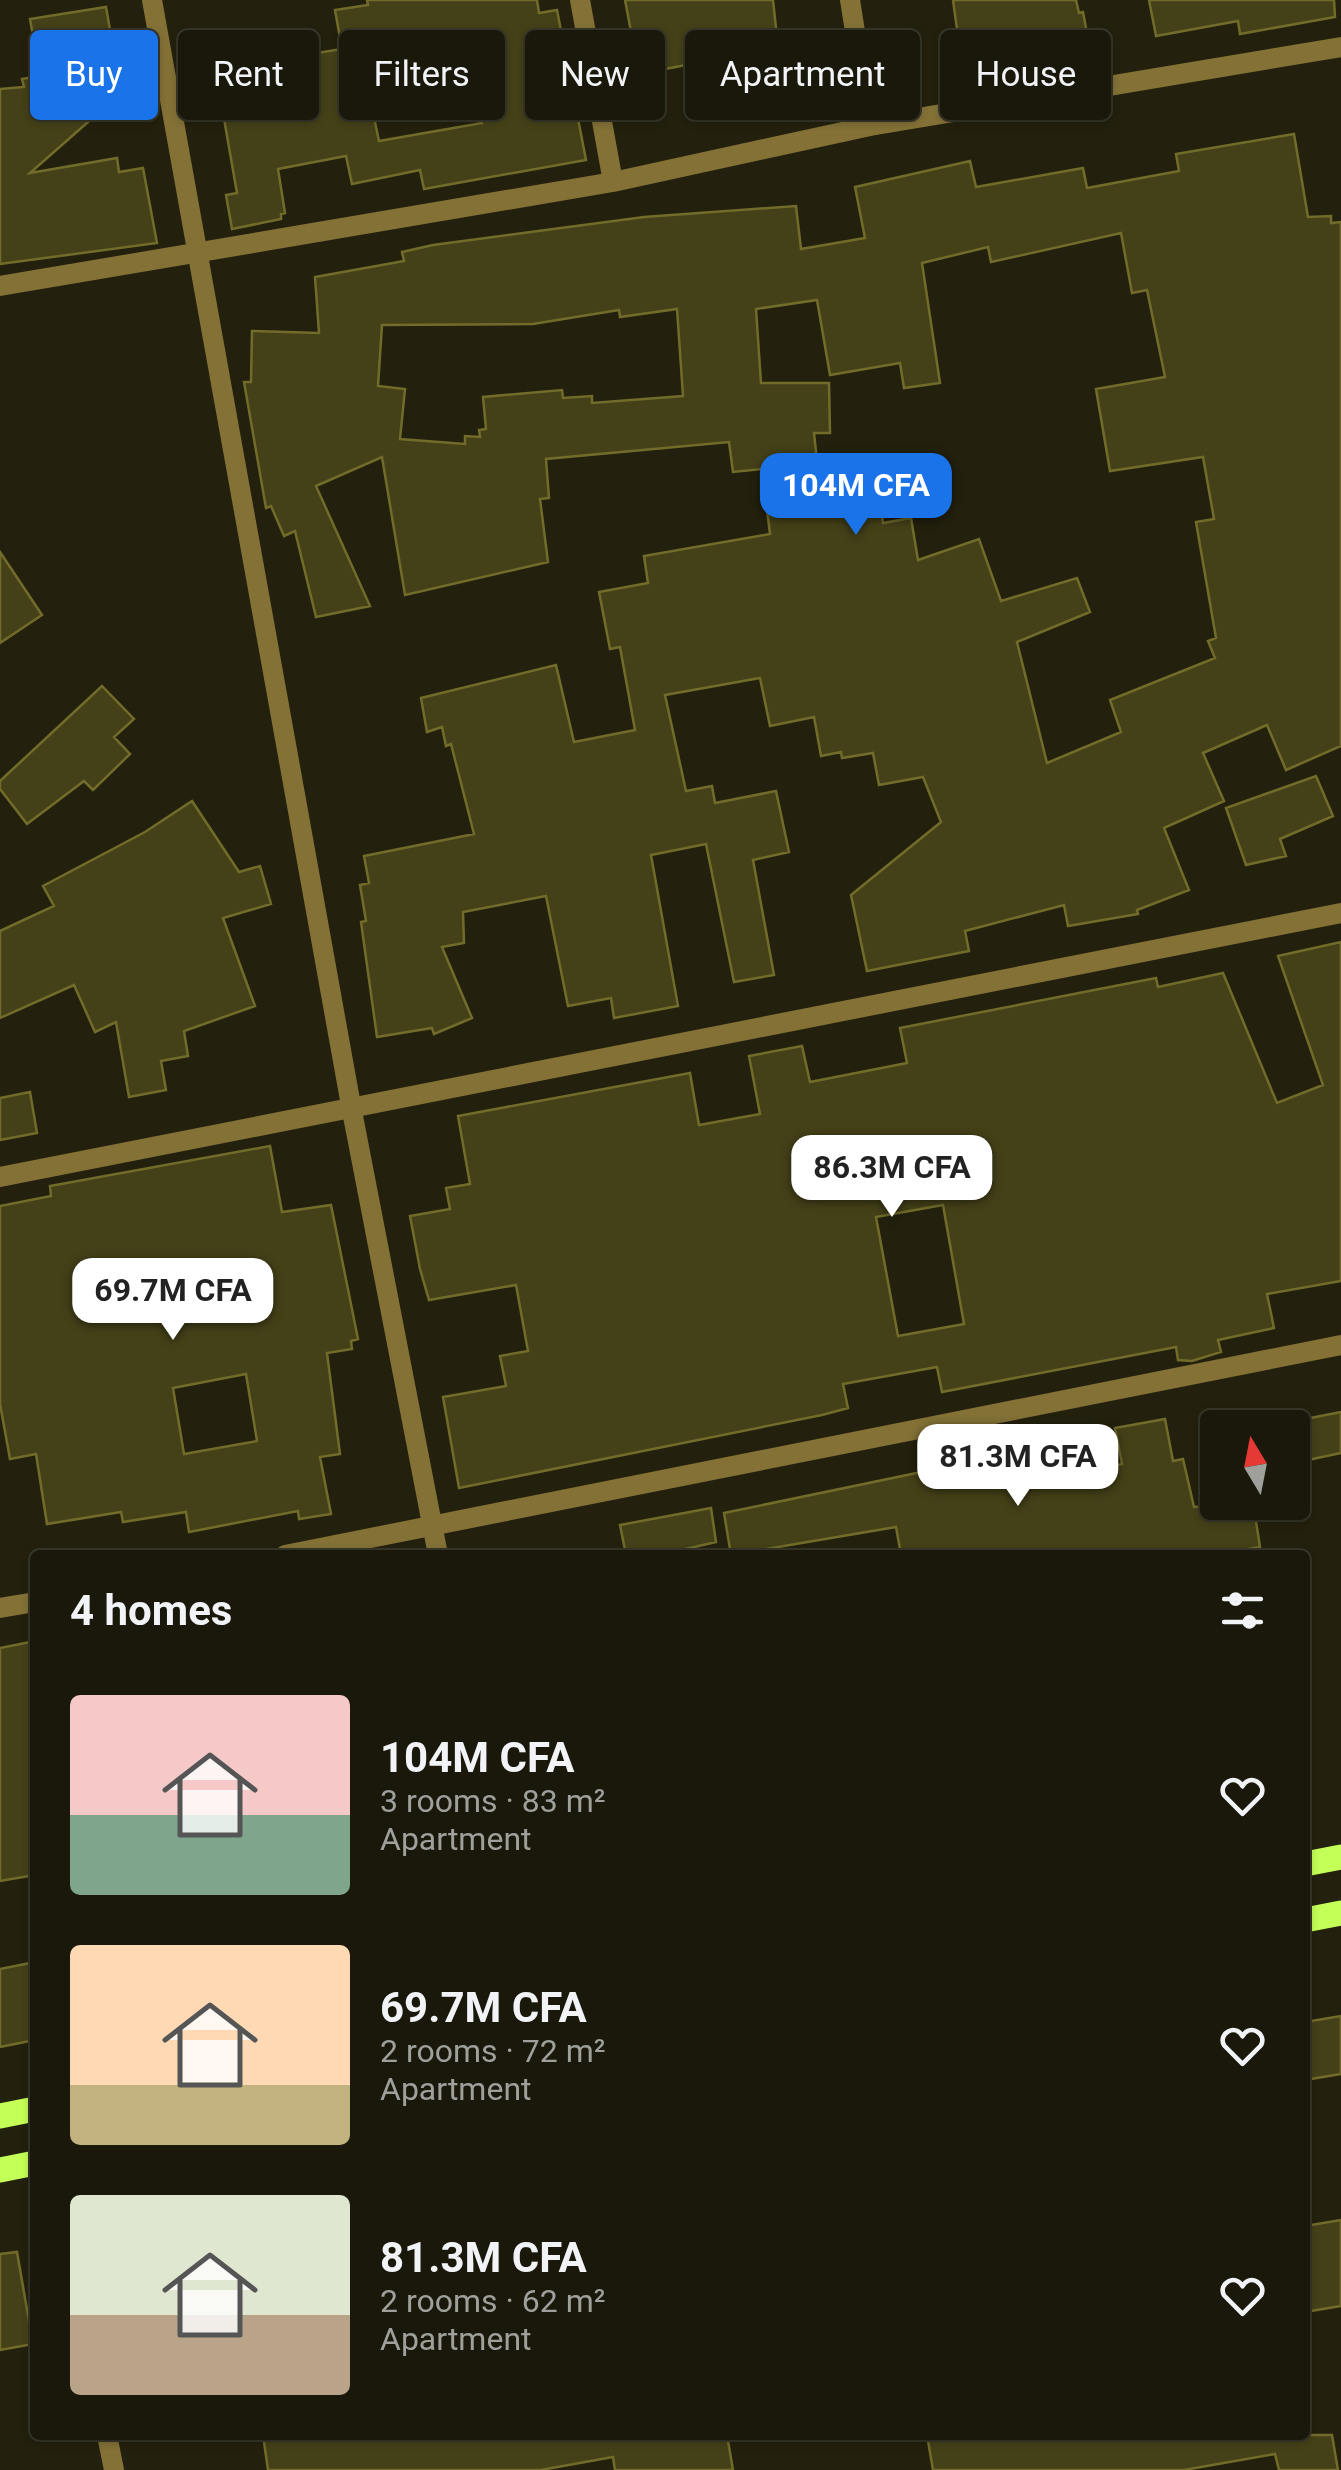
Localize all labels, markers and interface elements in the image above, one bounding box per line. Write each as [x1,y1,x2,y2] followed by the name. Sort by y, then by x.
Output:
[30,30,158,120] chip: Buy
[178,30,319,120] chip: Rent
[339,30,505,120] chip: Filters
[525,30,665,120] chip: New
[685,30,920,120] chip: Apartment
[940,30,1111,120] chip: House
[753,453,959,538] pin: 104M CFA
[782,466,930,504] text: 104M CFA
[778,1135,1006,1220] pin: 86.3M CFA
[813,1148,971,1186] text: 86.3M CFA
[59,1258,287,1343] pin: 69.7M CFA
[94,1271,252,1309] text: 69.7M CFA
[1200,1410,1310,1520] north arrow
[1200,1410,1310,1520] map controls
[904,1424,1132,1509] pin: 81.3M CFA
[939,1437,1097,1475] text: 81.3M CFA
[1215,1583,1270,1638] icon: filters
[70,1586,232,1635] text: 4 homes
[380,1733,574,1782] text: 104M CFA
[150,1735,270,1855] icon: home
[1215,1768,1270,1823] icon: heart
[380,1782,605,1820] text: 3 rooms · 83 m²
[380,1820,532,1858] text: Apartment
[380,1983,587,2032] text: 69.7M CFA
[150,1985,270,2105] icon: home
[1215,2018,1270,2073] icon: heart
[380,2032,605,2070] text: 2 rooms · 72 m²
[380,2070,532,2108] text: Apartment
[380,2233,587,2282] text: 81.3M CFA
[150,2235,270,2355] icon: home
[1215,2268,1270,2323] icon: heart
[380,2282,605,2320] text: 2 rooms · 62 m²
[380,2320,532,2358] text: Apartment

